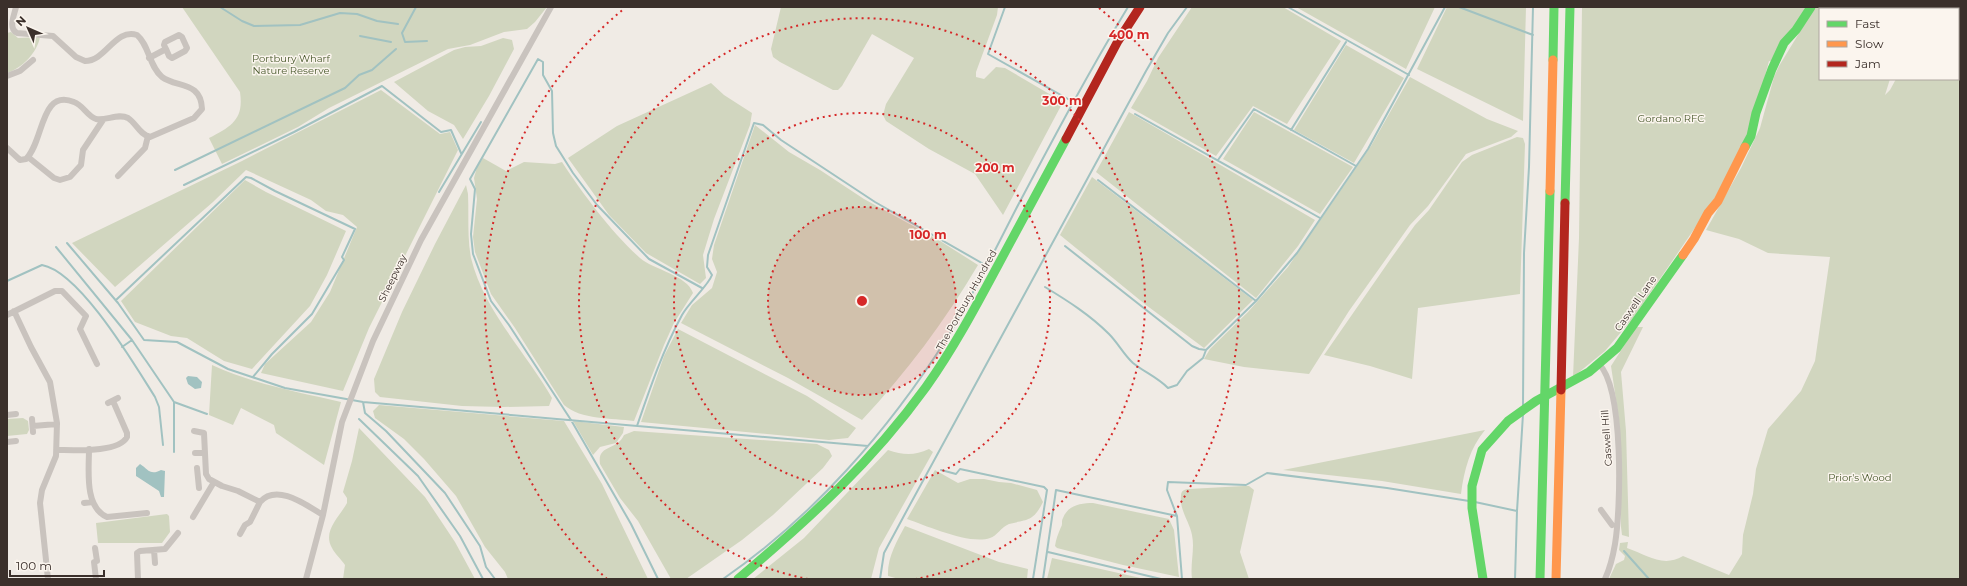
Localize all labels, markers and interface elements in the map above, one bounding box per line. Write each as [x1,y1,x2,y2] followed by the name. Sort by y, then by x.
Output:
[8,8,48,48] north arrow
[1819,8,1959,80] legend
[13,13,29,29] text: N
[1855,16,1880,31] text: Fast
[1109,27,1149,42] text: 400 m
[1855,36,1884,51] text: Slow
[252,52,331,77] park label: Portbury Wharf Nature Reserve
[1854,56,1881,71] text: Jam
[1041,93,1082,108] text: 300 m
[1638,112,1704,125] park label: Gordano RFC
[975,160,1015,175] text: 200 m
[910,227,946,242] text: 100 m
[933,248,1000,353] street label: The Portbury Hundred
[375,252,410,304] street label: Sheepway
[1611,273,1659,334] street label: Caswell Lane
[855,294,869,308] centre of rings
[1598,409,1615,467] street label: Caswell Hill
[1828,471,1892,484] park label: Prior's Wood
[10,552,104,578] scale bar
[16,558,52,573] text: 100 m

